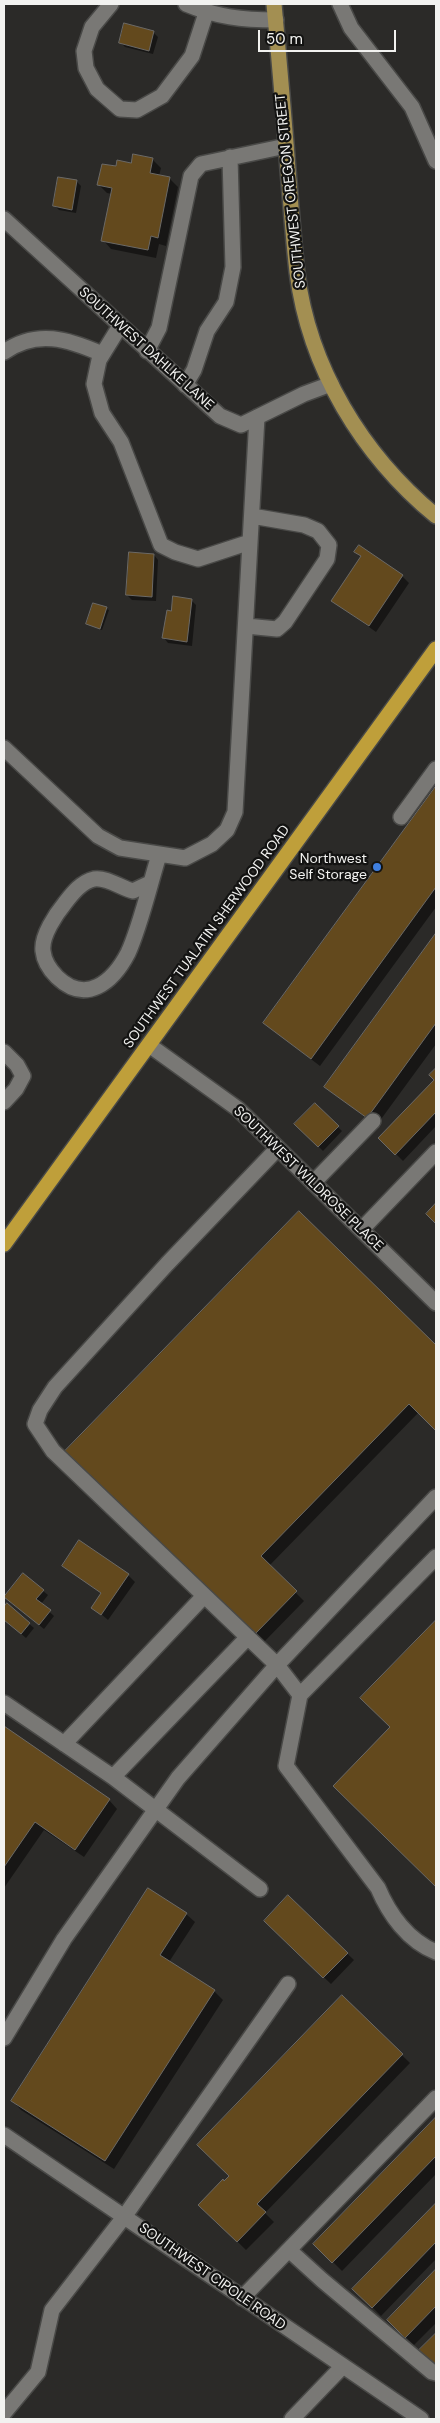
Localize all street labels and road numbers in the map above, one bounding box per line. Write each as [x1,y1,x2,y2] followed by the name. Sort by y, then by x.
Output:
[272,93,310,289] street label: SOUTHWEST OREGON STREET
[75,284,217,414] street label: SOUTHWEST DAHLKE LANE
[120,822,294,1052] street label: SOUTHWEST TUALATIN SHERWOOD ROAD
[230,1103,386,1255] street label: SOUTHWEST WILDROSE PLACE
[135,2220,289,2334] street label: SOUTHWEST CIPOLE ROAD

